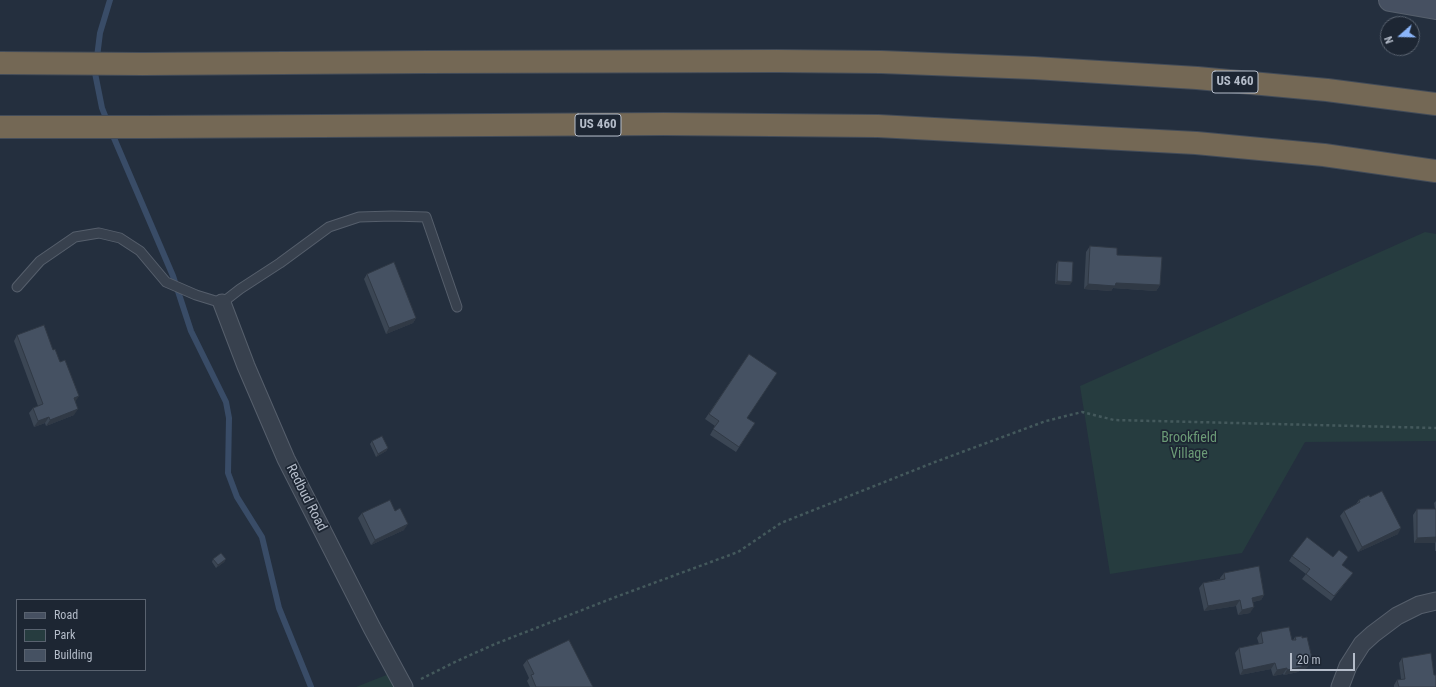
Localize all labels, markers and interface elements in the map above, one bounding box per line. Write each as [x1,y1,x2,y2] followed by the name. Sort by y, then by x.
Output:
[1380,16,1420,56] north arrow
[1382,35,1396,45] text: N
[1212,71,1258,93] road number: US 460
[575,114,621,136] road number: US 460
[1161,430,1217,462] park label: Brookfield Village
[282,462,330,534] street label: Redbud Road
[16,599,146,671] legend
[54,608,78,622] text: Road
[54,628,75,642] text: Park
[1292,645,1357,671] scale bar
[54,648,92,662] text: Building
[1297,653,1321,667] text: 20 m

